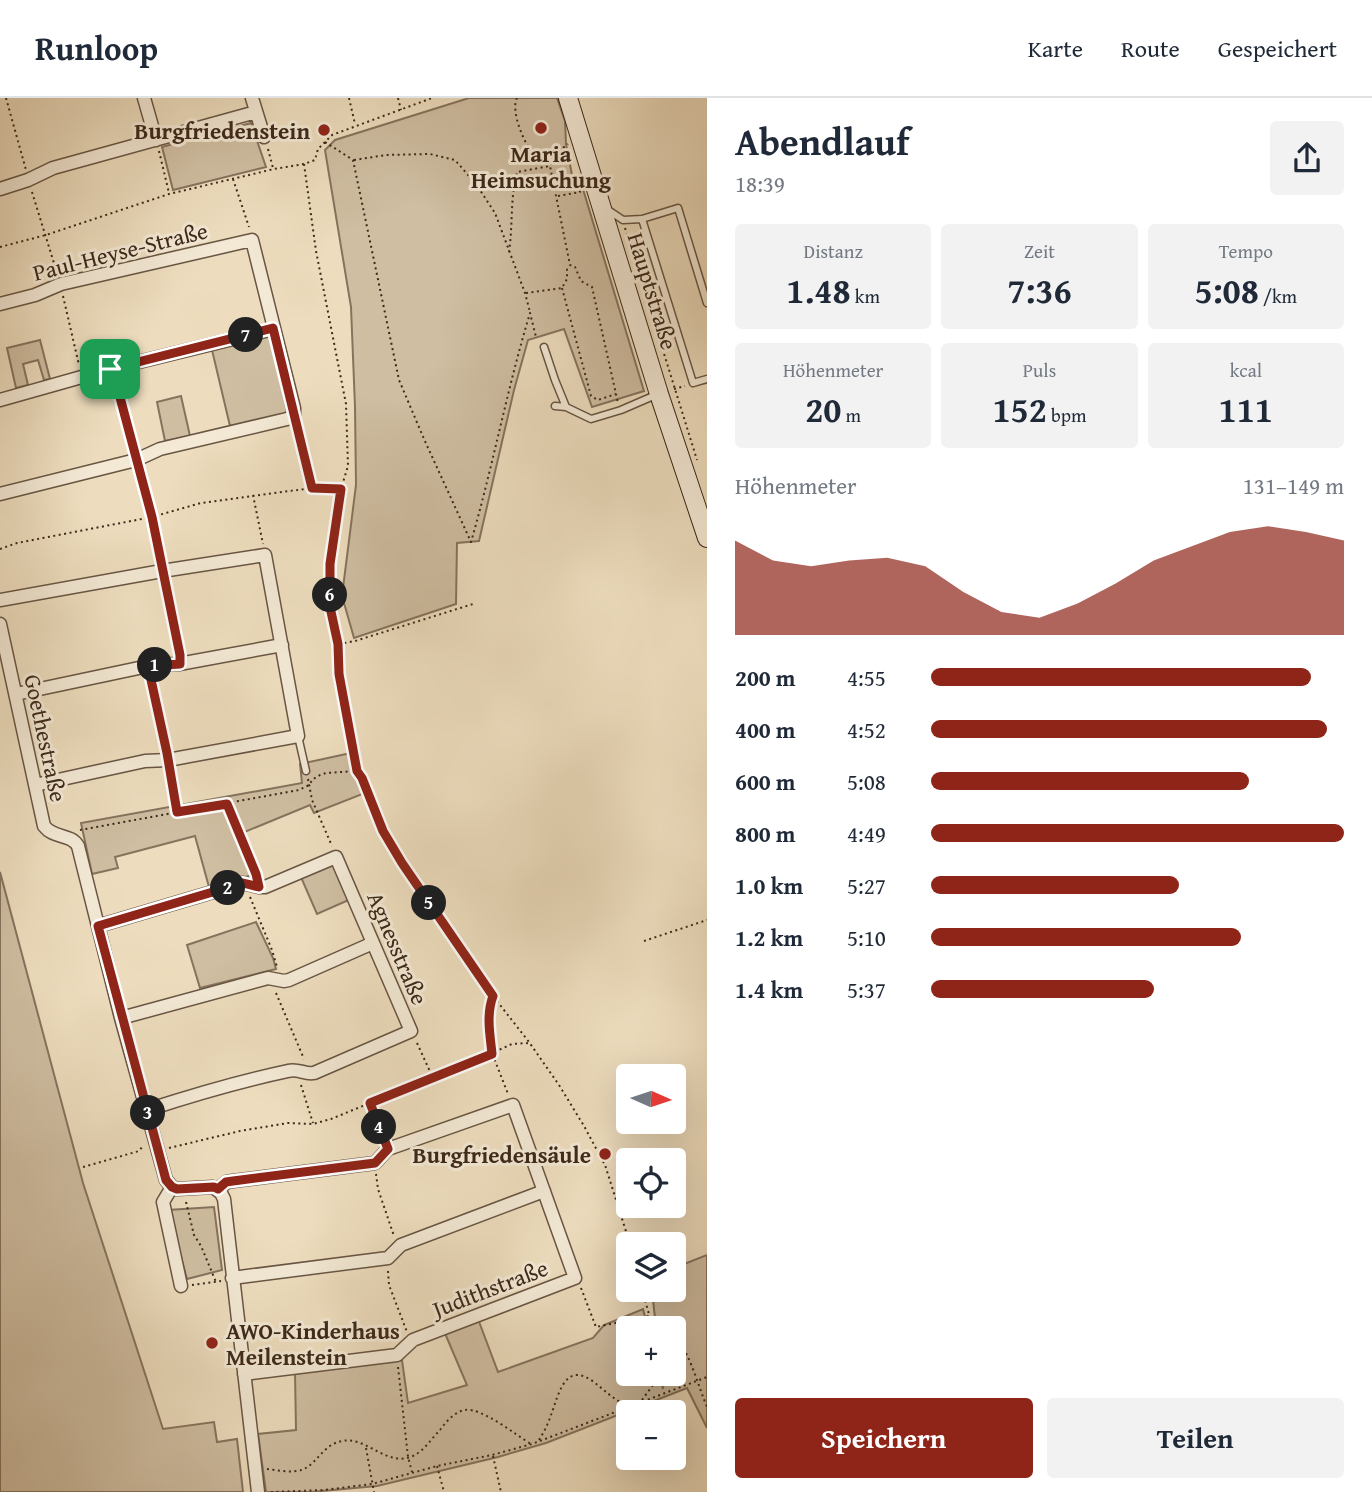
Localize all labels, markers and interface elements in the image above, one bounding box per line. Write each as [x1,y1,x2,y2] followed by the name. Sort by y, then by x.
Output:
[35,24,158,72] text: Runloop
[1028,31,1083,66] text: Karte
[1121,31,1180,66] text: Route
[1218,31,1337,66] text: Gespeichert
[735,113,909,169] text: Abendlauf
[134,114,310,147] place label: Burgfriedenstein
[533,120,549,136] marker: Maria Heimsuchung
[1270,121,1344,195] button: share
[316,122,332,138] marker: Burgfriedenstein
[471,137,612,196] place label: Maria Heimsuchung
[735,167,785,200] text: 18:39
[29,213,211,289] street label: Paul-Heyse-Straße
[620,228,686,354] street label: Hauptstraße
[804,237,863,265] text: Distanz
[1024,237,1055,265] text: Zeit
[1219,237,1273,265] text: Tempo
[786,265,851,316] text: 1.48
[1007,265,1072,316] text: 7:36
[1195,265,1259,316] text: 5:08
[851,282,880,310] text: km
[1259,282,1297,310] text: /km
[229,317,264,352] pin: 7
[241,320,250,348] text: 7
[80,339,140,399] pin
[91,350,129,388] icon: arrive
[783,356,883,384] text: Höhenmeter
[1023,356,1056,384] text: Puls
[1230,356,1262,384] text: kcal
[805,384,841,435] text: 20
[992,384,1047,435] text: 152
[1219,384,1273,435] text: 111
[841,401,861,429] text: m
[1047,401,1087,429] text: bpm
[735,469,857,502] text: Höhenmeter
[1243,469,1344,502] text: 131–149 m
[312,578,348,612] pin: 6
[325,580,334,608] text: 6
[138,648,172,682] pin: 1
[150,650,159,678] text: 1
[735,661,796,694] text: 200 m
[847,661,886,694] text: 4:55
[16,671,76,805] street label: Goethestraße
[735,713,796,746] text: 400 m
[847,713,886,746] text: 4:52
[735,765,796,798] text: 600 m
[847,765,886,798] text: 5:08
[735,817,796,850] text: 800 m
[847,817,886,850] text: 4:49
[735,869,803,902] text: 1.0 km
[847,869,886,902] text: 5:27
[210,870,246,906] pin: 2
[223,873,232,901] text: 2
[359,886,437,1010] street label: Agnesstraße
[412,886,446,920] pin: 5
[424,888,433,916] text: 5
[735,921,803,954] text: 1.2 km
[847,921,886,954] text: 5:10
[735,973,803,1006] text: 1.4 km
[847,973,886,1006] text: 5:37
[616,1064,686,1134] north arrow
[616,1064,686,1470] map controls
[130,1096,166,1130] pin: 3
[143,1098,152,1126] text: 3
[362,1110,396,1144] pin: 4
[374,1112,383,1140] text: 4
[412,1138,591,1171] place label: Burgfriedensäule
[597,1146,613,1162] marker: Burgfriedensäule
[616,1148,686,1218] button: locate
[616,1232,686,1302] button: layers
[425,1251,552,1326] street label: Judithstraße
[226,1314,400,1373] place label: AWO-Kinderhaus Meilenstein
[616,1316,686,1386] button: +
[204,1335,220,1351] marker: AWO-Kinderhaus Meilenstein
[735,1398,1033,1478] button: Speichern
[1047,1398,1344,1478] button: Teilen
[616,1400,686,1470] button: −

